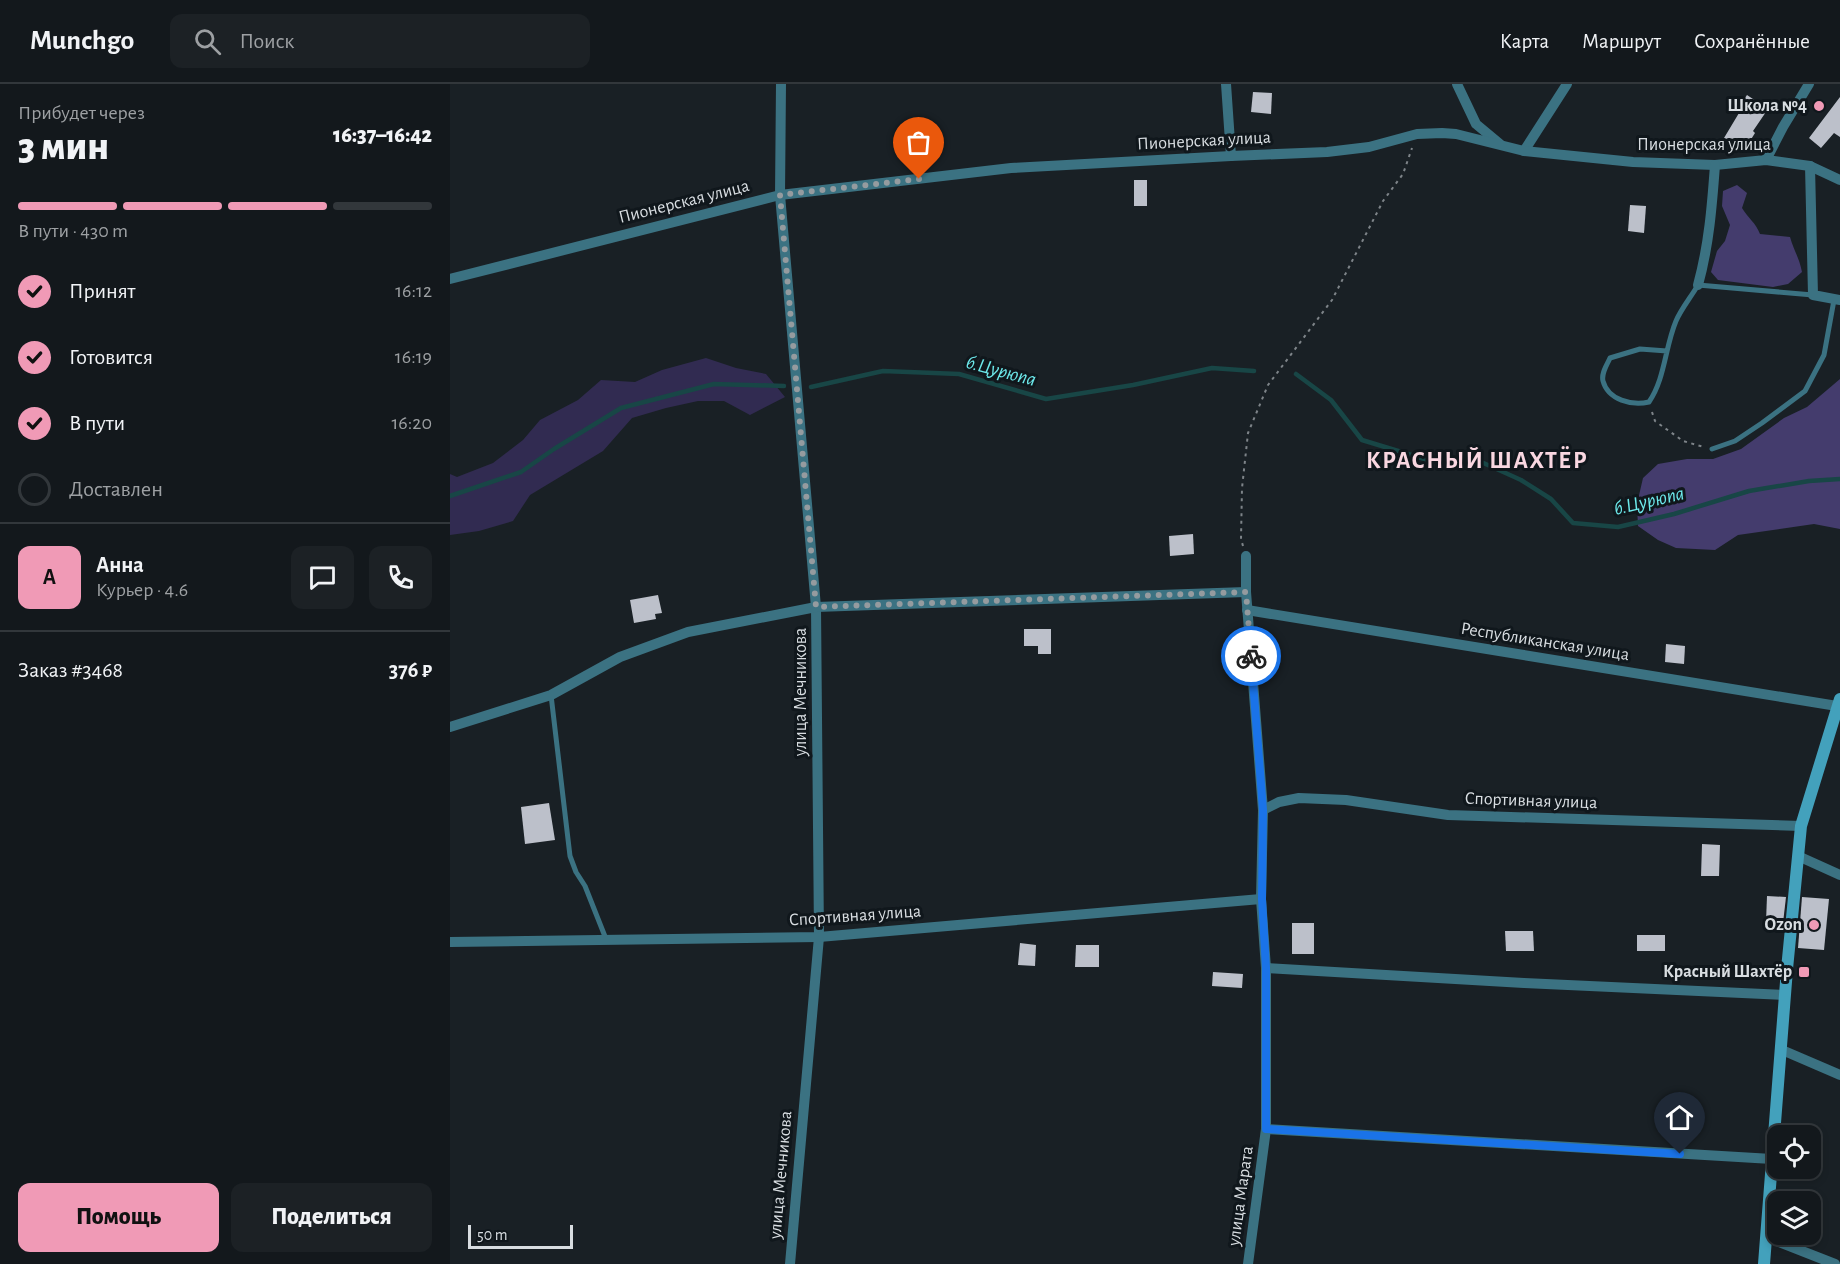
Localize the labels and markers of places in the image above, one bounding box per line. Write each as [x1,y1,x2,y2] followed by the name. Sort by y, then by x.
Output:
[1727,97,1807,115] place label: Школа №4
[1812,99,1826,113] marker: Школа №4
[893,117,944,179] pin
[1765,916,1802,934] place label: Ozon
[1807,918,1821,932] marker: Ozon
[1663,963,1792,981] place label: Красный Шахтёр
[1797,965,1811,979] marker: Красный Шахтёр
[1654,1092,1705,1154] pin

